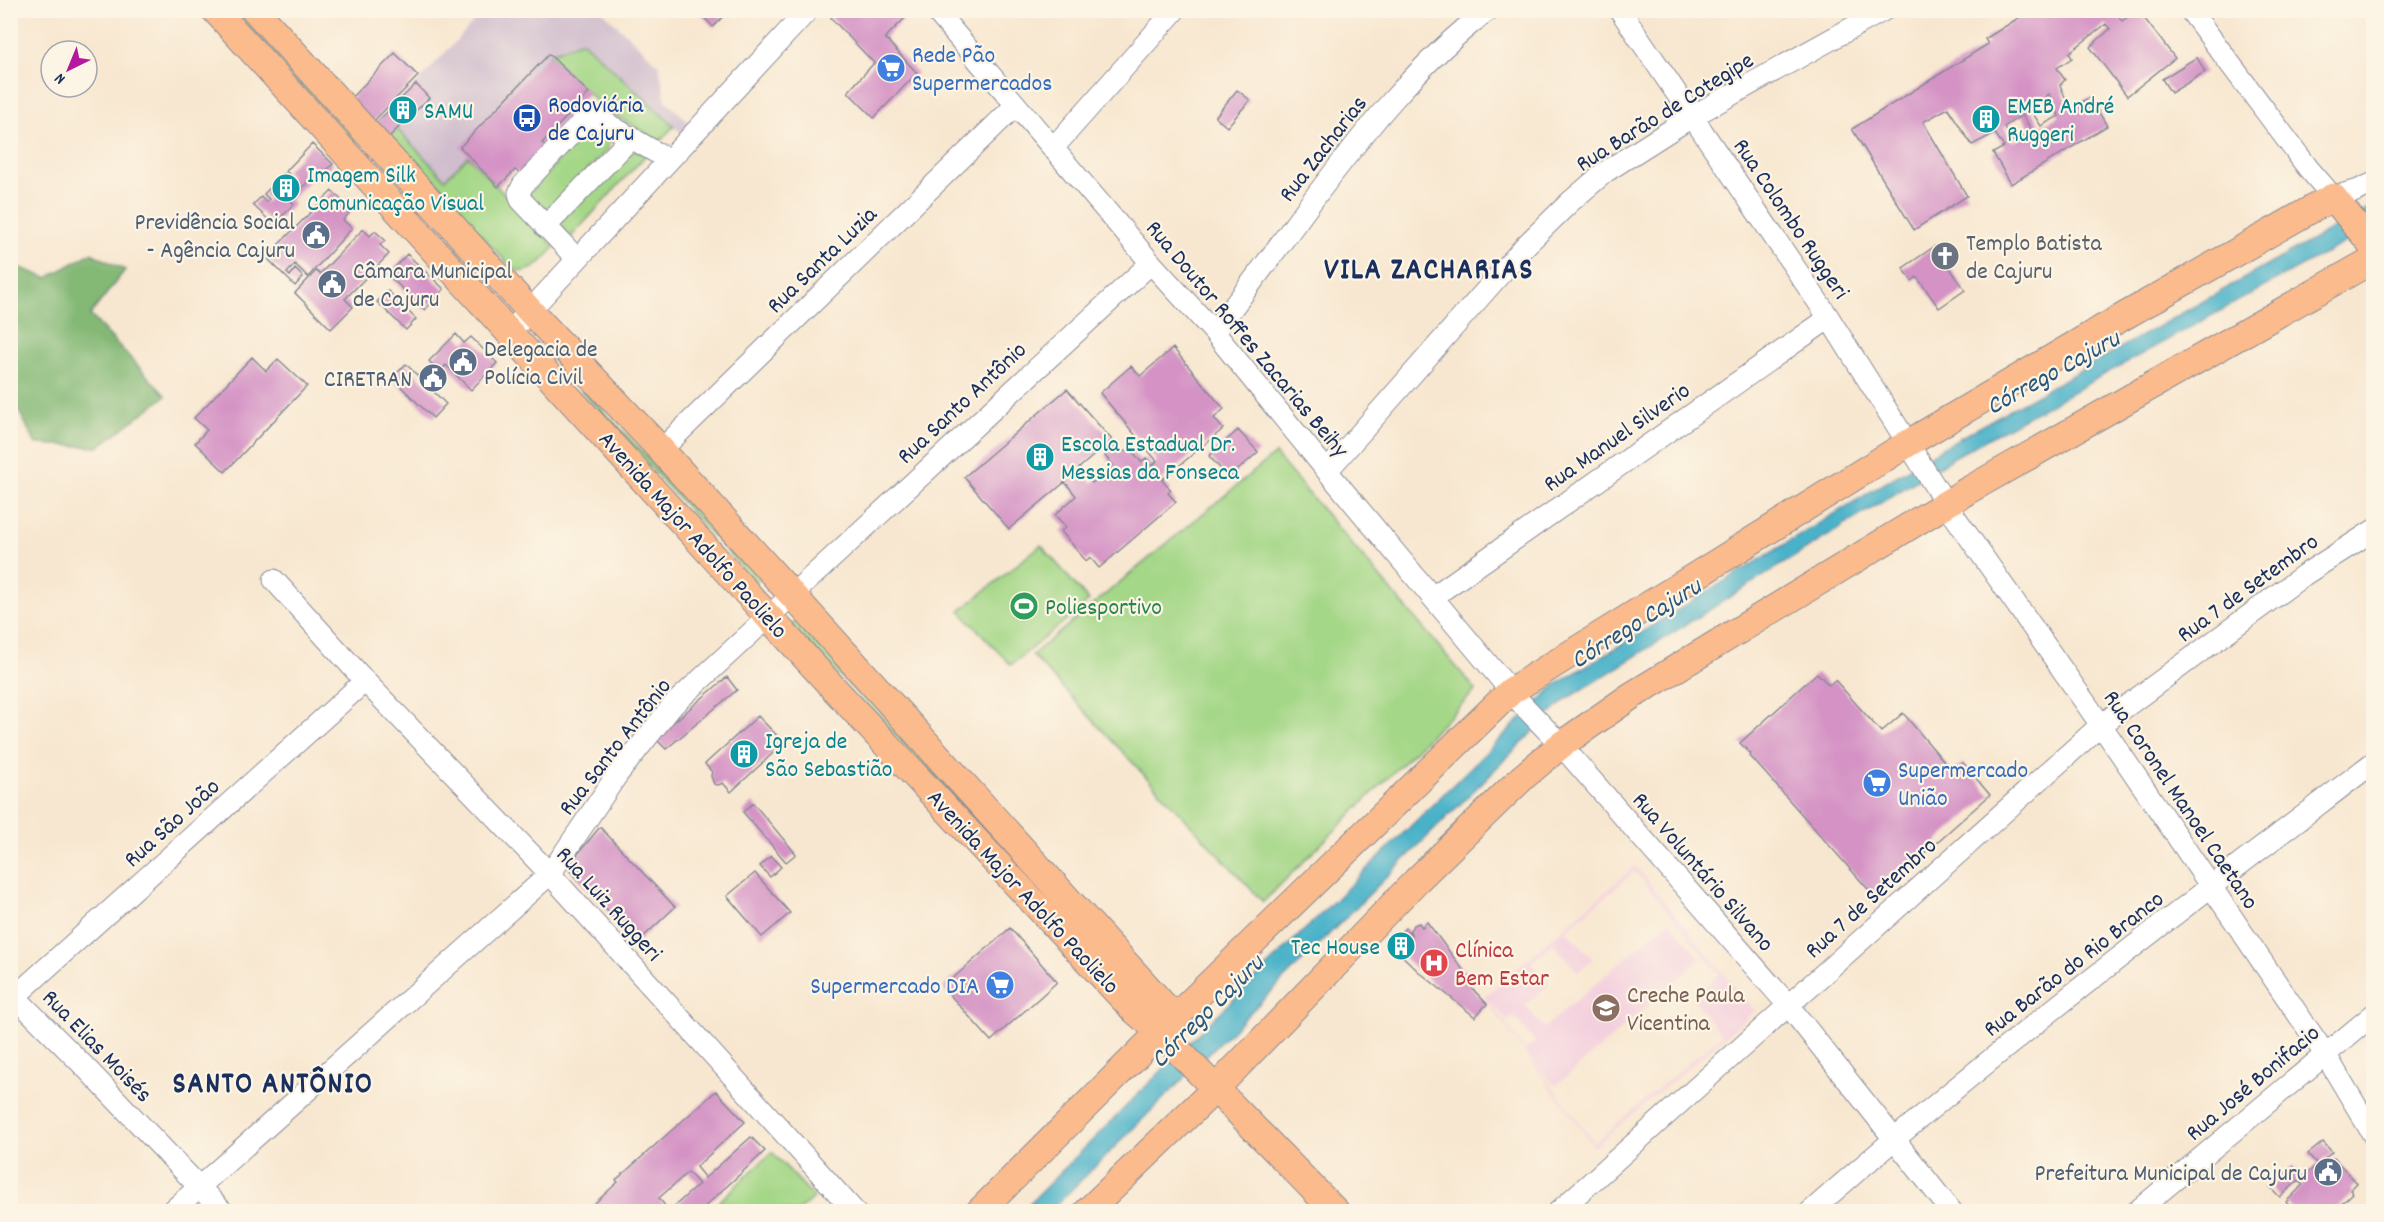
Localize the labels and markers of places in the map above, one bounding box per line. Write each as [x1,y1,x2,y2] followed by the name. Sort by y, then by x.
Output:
[912,40,1052,102] place label: Rede Pão Supermercados
[875,52,907,84] supermarket icon: Rede Pão Supermercados
[548,90,644,152] place label: Rodoviária de Cajuru
[2007,91,2114,153] place label: EMEB André Ruggeri
[387,94,419,126] building icon: SAMU
[424,96,473,130] place label: SAMU
[511,102,543,134] bus stop icon: Rodoviária de Cajuru
[1970,103,2002,135] building icon: EMEB André Ruggeri
[307,160,484,222] place label: Imagem Silk Comunicação Visual
[270,172,302,204] building icon: Imagem Silk Comunicação Visual
[134,207,295,269] place label: Previdência Social - Agência Cajuru
[300,219,332,251] public building icon: Previdência Social - Agência Cajuru
[1966,228,2102,290] place label: Templo Batista de Cajuru
[1929,240,1961,272] church icon: Templo Batista de Cajuru
[353,256,512,318] place label: Câmara Municipal de Cajuru
[316,268,348,300] public building icon: Câmara Municipal de Cajuru
[484,334,598,396] place label: Delegacia de Polícia Civil
[447,346,479,378] public building icon: Delegacia de Polícia Civil
[417,362,449,394] public building icon: CIRETRAN
[324,364,412,398] place label: CIRETRAN
[1061,429,1240,491] place label: Escola Estadual Dr. Messias da Fonseca
[1024,441,1056,473] building icon: Escola Estadual Dr. Messias da Fonseca
[1008,590,1040,622] sports icon: Poliesportivo
[1045,592,1162,626] place label: Poliesportivo
[765,726,893,788] place label: Igreja de São Sebastião
[728,738,760,770] building icon: Igreja de São Sebastião
[1898,755,2028,817] place label: Supermercado União
[1861,767,1893,799] supermarket icon: Supermercado União
[1385,930,1417,962] building icon: Tec House
[1291,932,1380,966] place label: Tec House
[1455,935,1549,997] place label: Clínica Bem Estar
[1418,947,1450,979] hospital icon: Clínica Bem Estar
[984,969,1016,1001] supermarket icon: Supermercado DIA
[810,971,979,1005] place label: Supermercado DIA
[1627,980,1745,1042] place label: Creche Paula Vicentina
[1590,992,1622,1024] school or university icon: Creche Paula Vicentina
[2312,1156,2344,1188] public building icon: Prefeitura Municipal de Cajuru
[2035,1158,2307,1192] place label: Prefeitura Municipal de Cajuru

